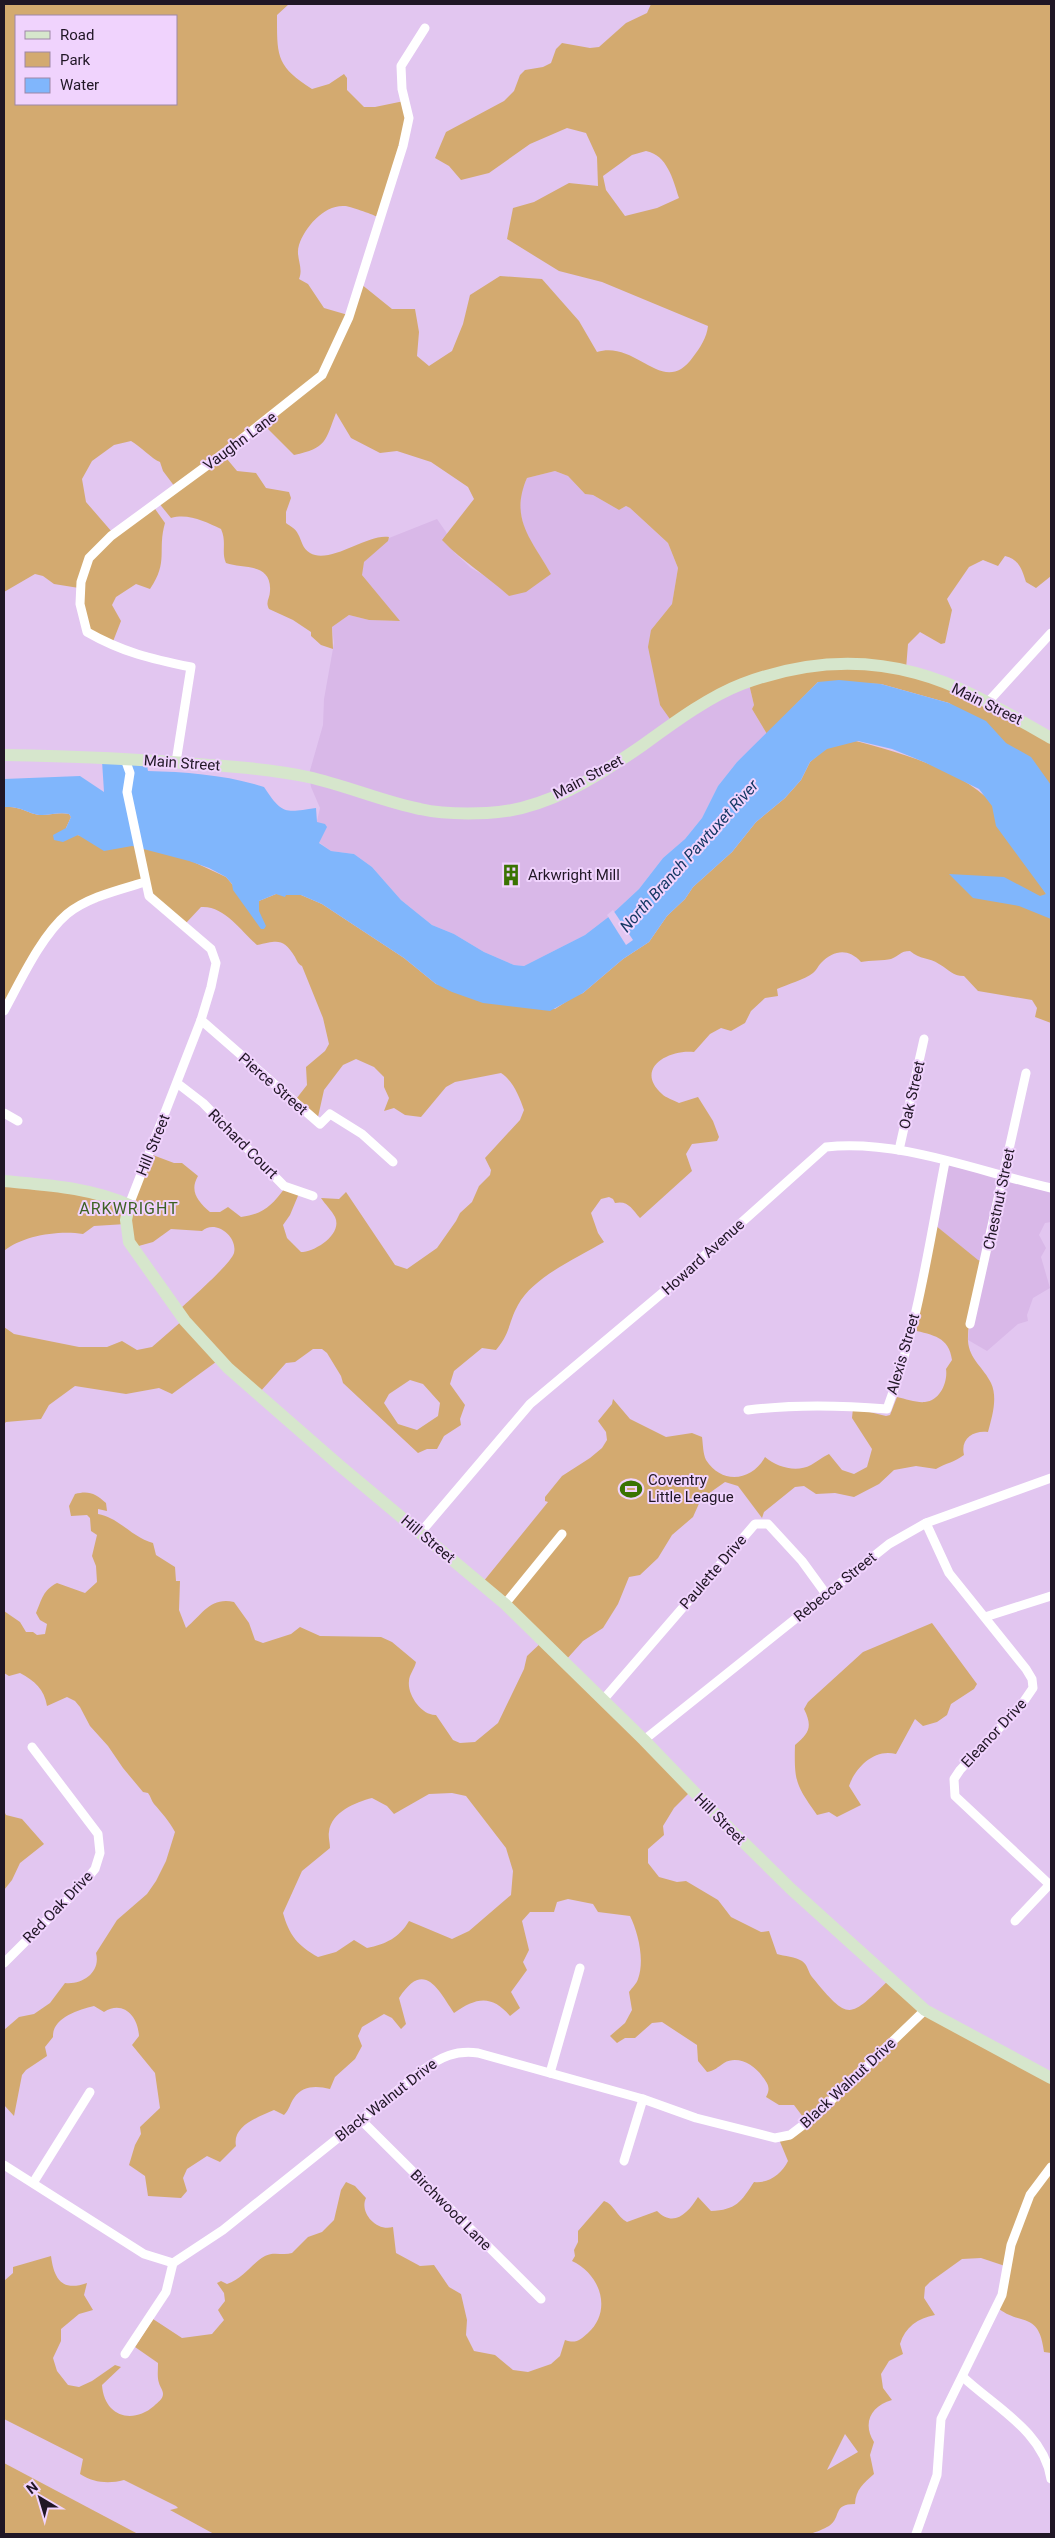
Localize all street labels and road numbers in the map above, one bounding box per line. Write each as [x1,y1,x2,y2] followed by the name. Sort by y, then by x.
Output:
[200,408,280,474] street label: Vaughn Lane
[949,679,1025,729] street label: Main Street
[143,751,221,775] street label: Main Street
[550,751,626,803] street label: Main Street
[235,1049,311,1119] street label: Pierce Street
[895,1059,929,1131] street label: Oak Street
[204,1105,282,1183] street label: Richard Court
[132,1111,174,1178] street label: Hill Street
[979,1146,1019,1251] street label: Chestnut Street
[658,1215,748,1299] street label: Howard Avenue
[883,1311,923,1397] street label: Alexis Street
[397,1511,459,1567] street label: Hill Street
[676,1531,750,1613] street label: Paulette Drive
[790,1548,880,1626] street label: Rebecca Street
[958,1695,1030,1771] street label: Eleanor Drive
[691,1790,749,1848] street label: Hill Street
[19,1867,97,1947] street label: Red Oak Drive
[796,2034,900,2132] street label: Black Walnut Drive
[332,2055,440,2145] street label: Black Walnut Drive
[407,2166,495,2254] street label: Birchwood Lane

